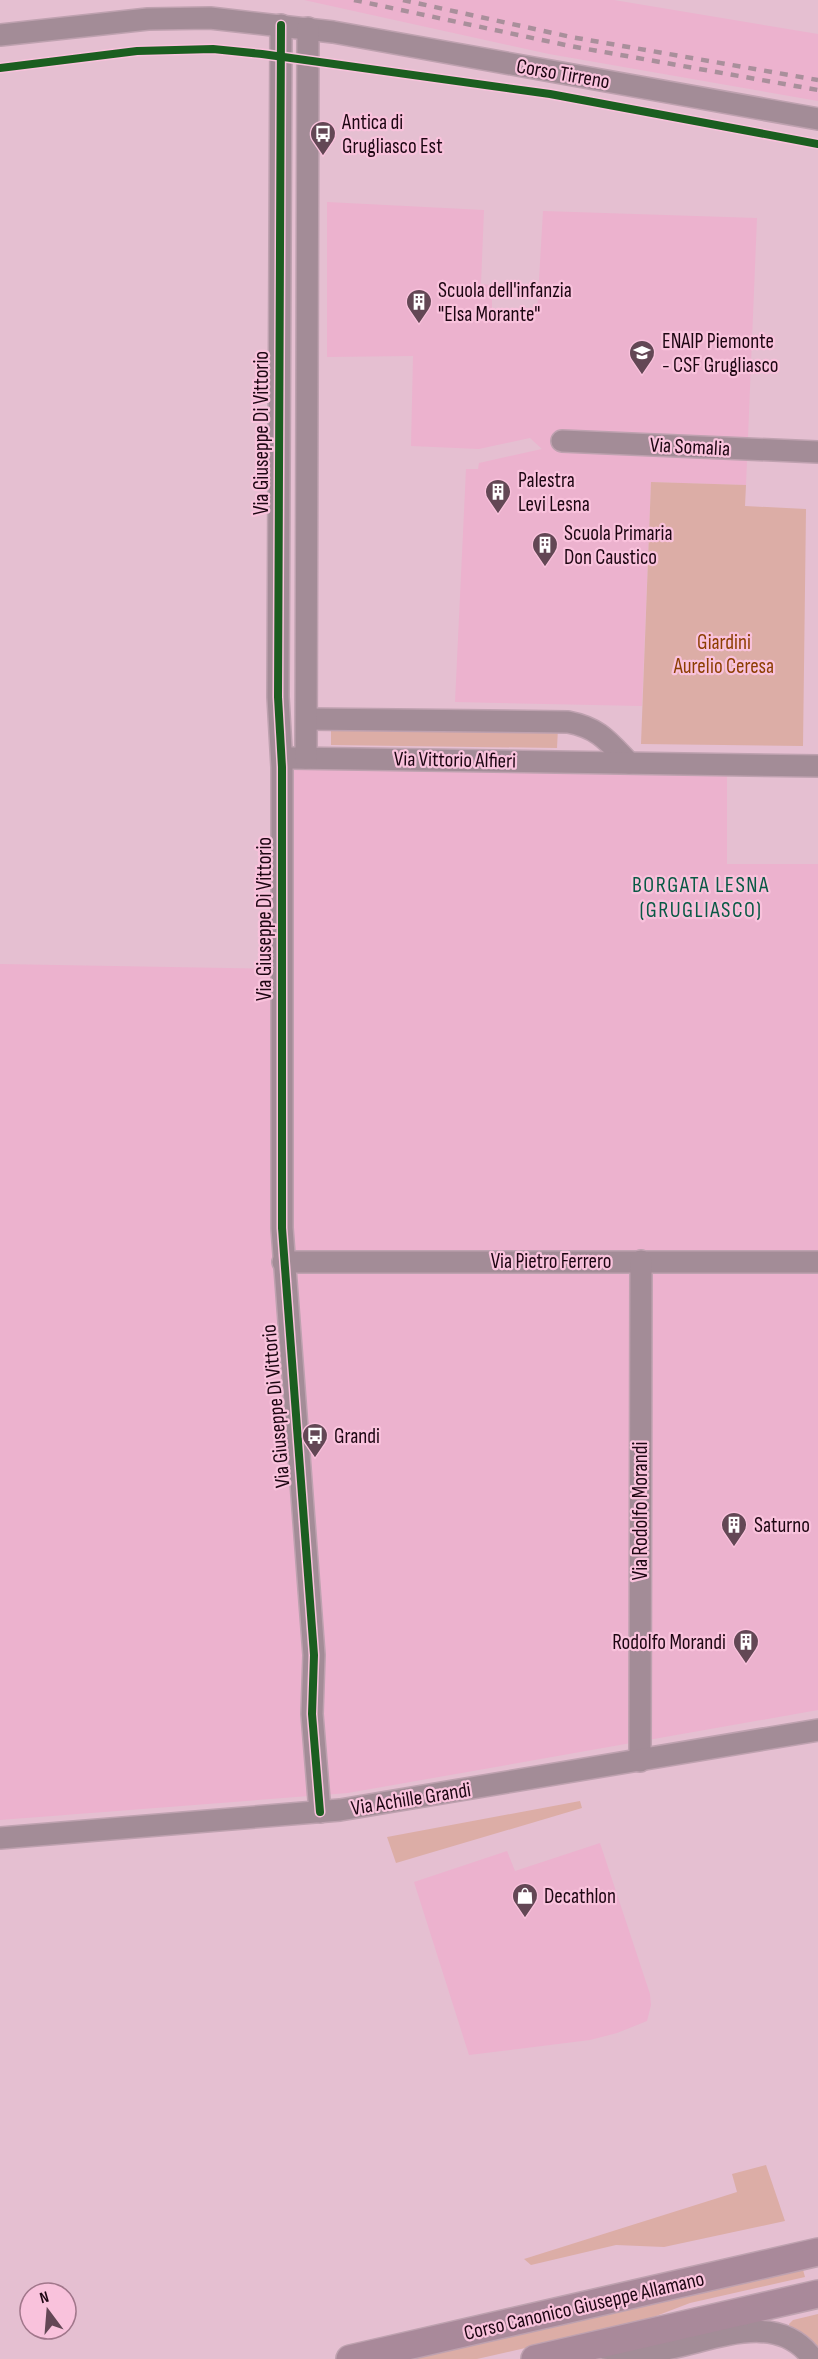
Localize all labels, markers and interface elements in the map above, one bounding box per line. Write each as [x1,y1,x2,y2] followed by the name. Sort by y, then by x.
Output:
[514,54,612,94] street label: Corso Tirreno
[341,110,443,159] place label: Antica di Grugliasco Est
[308,119,338,157] bus stop icon: Antica di Grugliasco Est
[438,278,572,327] place label: Scuola dell'infanzia "Elsa Morante"
[404,287,434,325] building icon: Scuola dell'infanzia "Elsa Morante"
[662,329,778,378] place label: ENAIP Piemonte - CSF Grugliasco
[627,338,657,376] school or university icon: ENAIP Piemonte - CSF Grugliasco
[249,351,274,515] street label: Via Giuseppe Di Vittorio
[649,432,731,462] street label: Via Somalia
[518,468,590,517] place label: Palestra Levi Lesna
[483,477,513,515] building icon: Palestra Levi Lesna
[564,521,673,570] place label: Scuola Primaria Don Caustico
[530,530,560,568] building icon: Scuola Primaria Don Caustico
[673,630,774,679] park label: Giardini Aurelio Ceresa
[394,746,516,774] street label: Via Vittorio Alfieri
[252,837,277,1001] street label: Via Giuseppe Di Vittorio
[632,872,770,924] district label: BORGATA LESNA (GRUGLIASCO)
[491,1249,611,1274] street label: Via Pietro Ferrero
[256,1323,296,1489] street label: Via Giuseppe Di Vittorio
[300,1421,330,1459] bus stop icon: Grandi
[334,1424,380,1449] place label: Grandi
[628,1442,653,1580] street label: Via Rodolfo Morandi
[719,1510,749,1548] building icon: Saturno
[754,1513,810,1538] place label: Saturno
[731,1627,761,1665] building icon: Rodolfo Morandi
[612,1630,726,1655] place label: Rodolfo Morandi
[349,1777,473,1821] street label: Via Achille Grandi
[510,1881,540,1919] shop icon: Decathlon
[544,1884,616,1909] place label: Decathlon
[461,2266,707,2346] street label: Corso Canonico Giuseppe Allamano
[18,2281,78,2341] north arrow
[38,2288,51,2308] text: N

